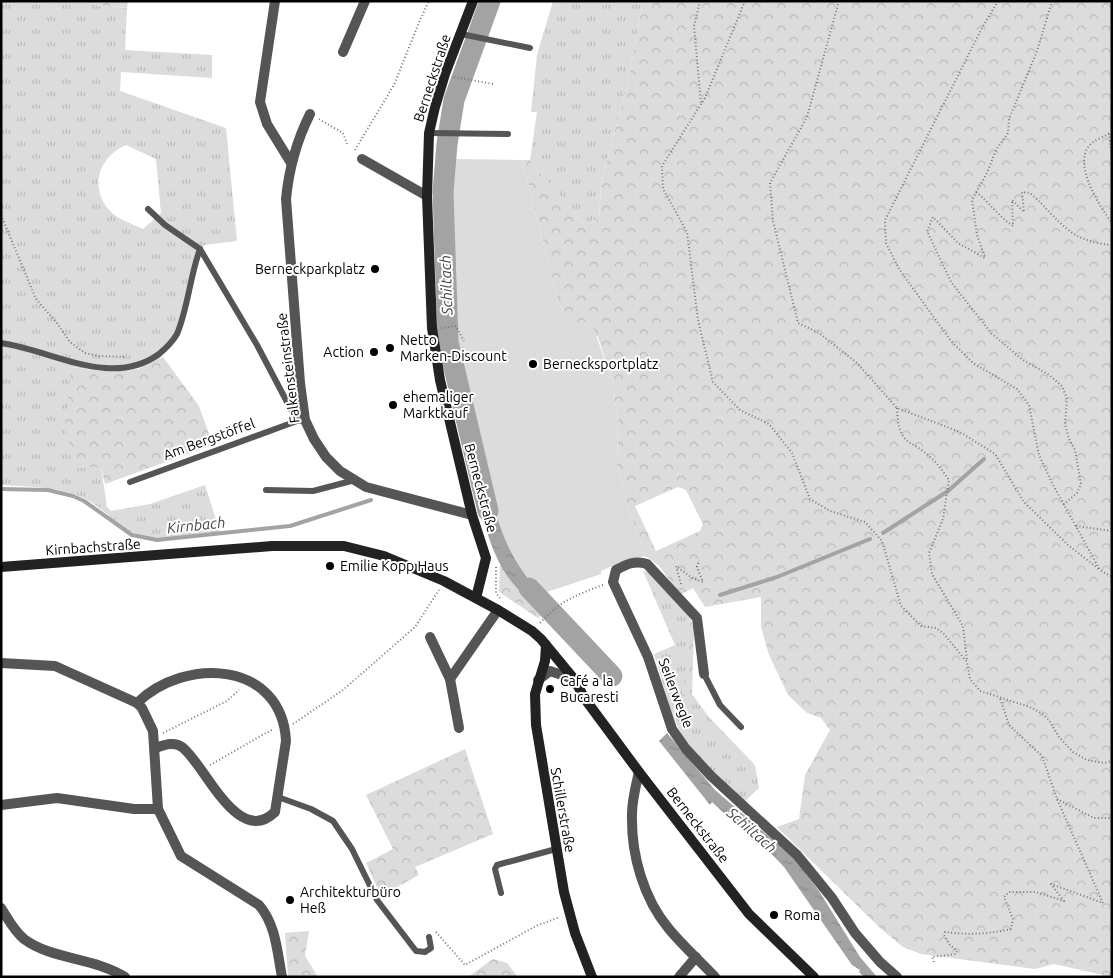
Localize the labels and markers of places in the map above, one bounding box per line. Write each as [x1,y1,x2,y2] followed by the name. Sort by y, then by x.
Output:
[255,261,365,277] place label: Berneckparkplatz
[369,263,381,275] marker: Berneckparkplatz
[400,332,507,364] place label: Netto Marken-Discount
[384,342,396,354] marker: Netto Marken-Discount
[323,344,364,360] place label: Action
[368,346,380,358] marker: Action
[543,356,659,372] place label: Bernecksportplatz
[527,358,539,370] marker: Bernecksportplatz
[403,389,475,421] place label: ehemaliger Marktkauf
[387,399,399,411] marker: ehemaliger Marktkauf
[340,558,449,574] place label: Emilie Kopp Haus
[324,560,336,572] marker: Emilie Kopp Haus
[560,673,619,705] place label: Café a la Bucaresti
[544,683,556,695] marker: Café a la Bucaresti
[300,884,401,916] place label: Architekturbüro Heß
[284,894,296,906] marker: Architekturbüro Heß
[784,907,820,923] place label: Roma
[768,909,780,921] marker: Roma

